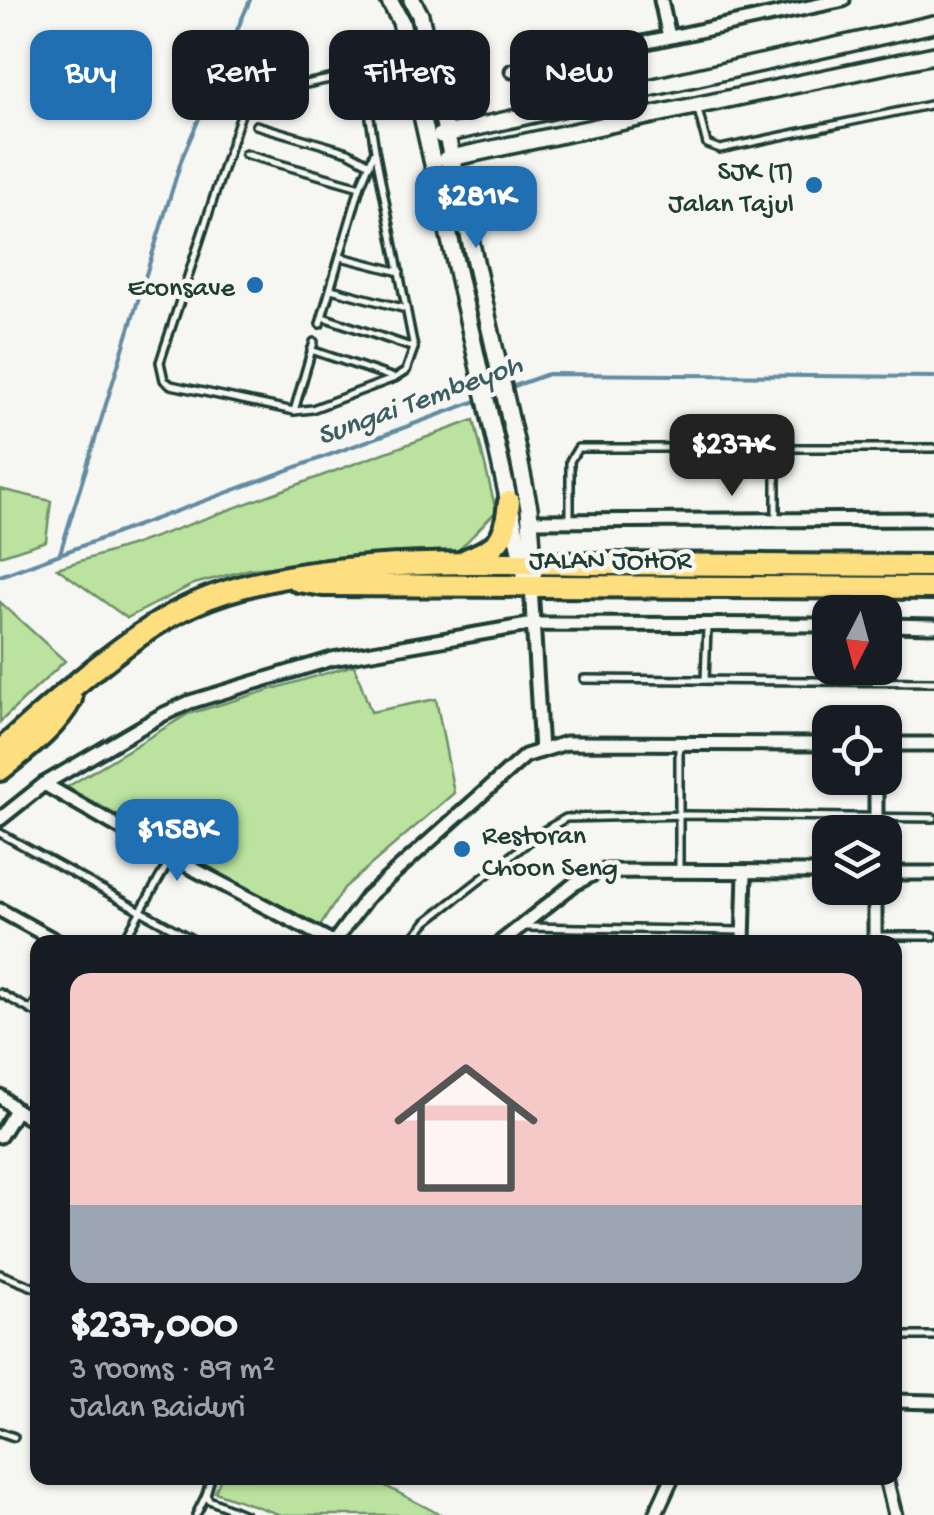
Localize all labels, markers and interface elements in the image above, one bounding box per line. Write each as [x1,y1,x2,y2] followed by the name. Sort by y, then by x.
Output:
[30,30,152,120] chip: Buy
[172,30,309,120] chip: Rent
[329,30,490,120] chip: Filters
[510,30,648,120] chip: New
[668,157,794,222] place label: SJK (T) Jalan Tajul
[406,166,546,251] pin: $281K
[803,174,825,196] marker: SJK (T) Jalan Tajul
[437,179,515,217] text: $281K
[128,273,236,306] place label: Econsave
[244,274,266,296] marker: Econsave
[313,349,529,456] water label: Sungai Tembeyoh
[662,414,802,499] pin: $237K
[692,427,772,465] text: $237K
[529,546,692,579] street label: JALAN JOHOR
[812,595,902,685] north arrow
[812,595,902,905] map controls
[812,705,902,795] button: locate
[107,799,247,884] pin: $158K
[137,812,217,850] text: $158K
[812,815,902,905] button: layers
[482,821,618,886] place label: Restoran Choon Seng
[451,838,473,860] marker: Restoran Choon Seng
[376,1038,556,1218] icon: home
[70,1303,238,1352] text: $237,000
[70,1352,275,1390] text: 3 rooms · 89 m²
[70,1390,245,1428] text: Jalan Baiduri

